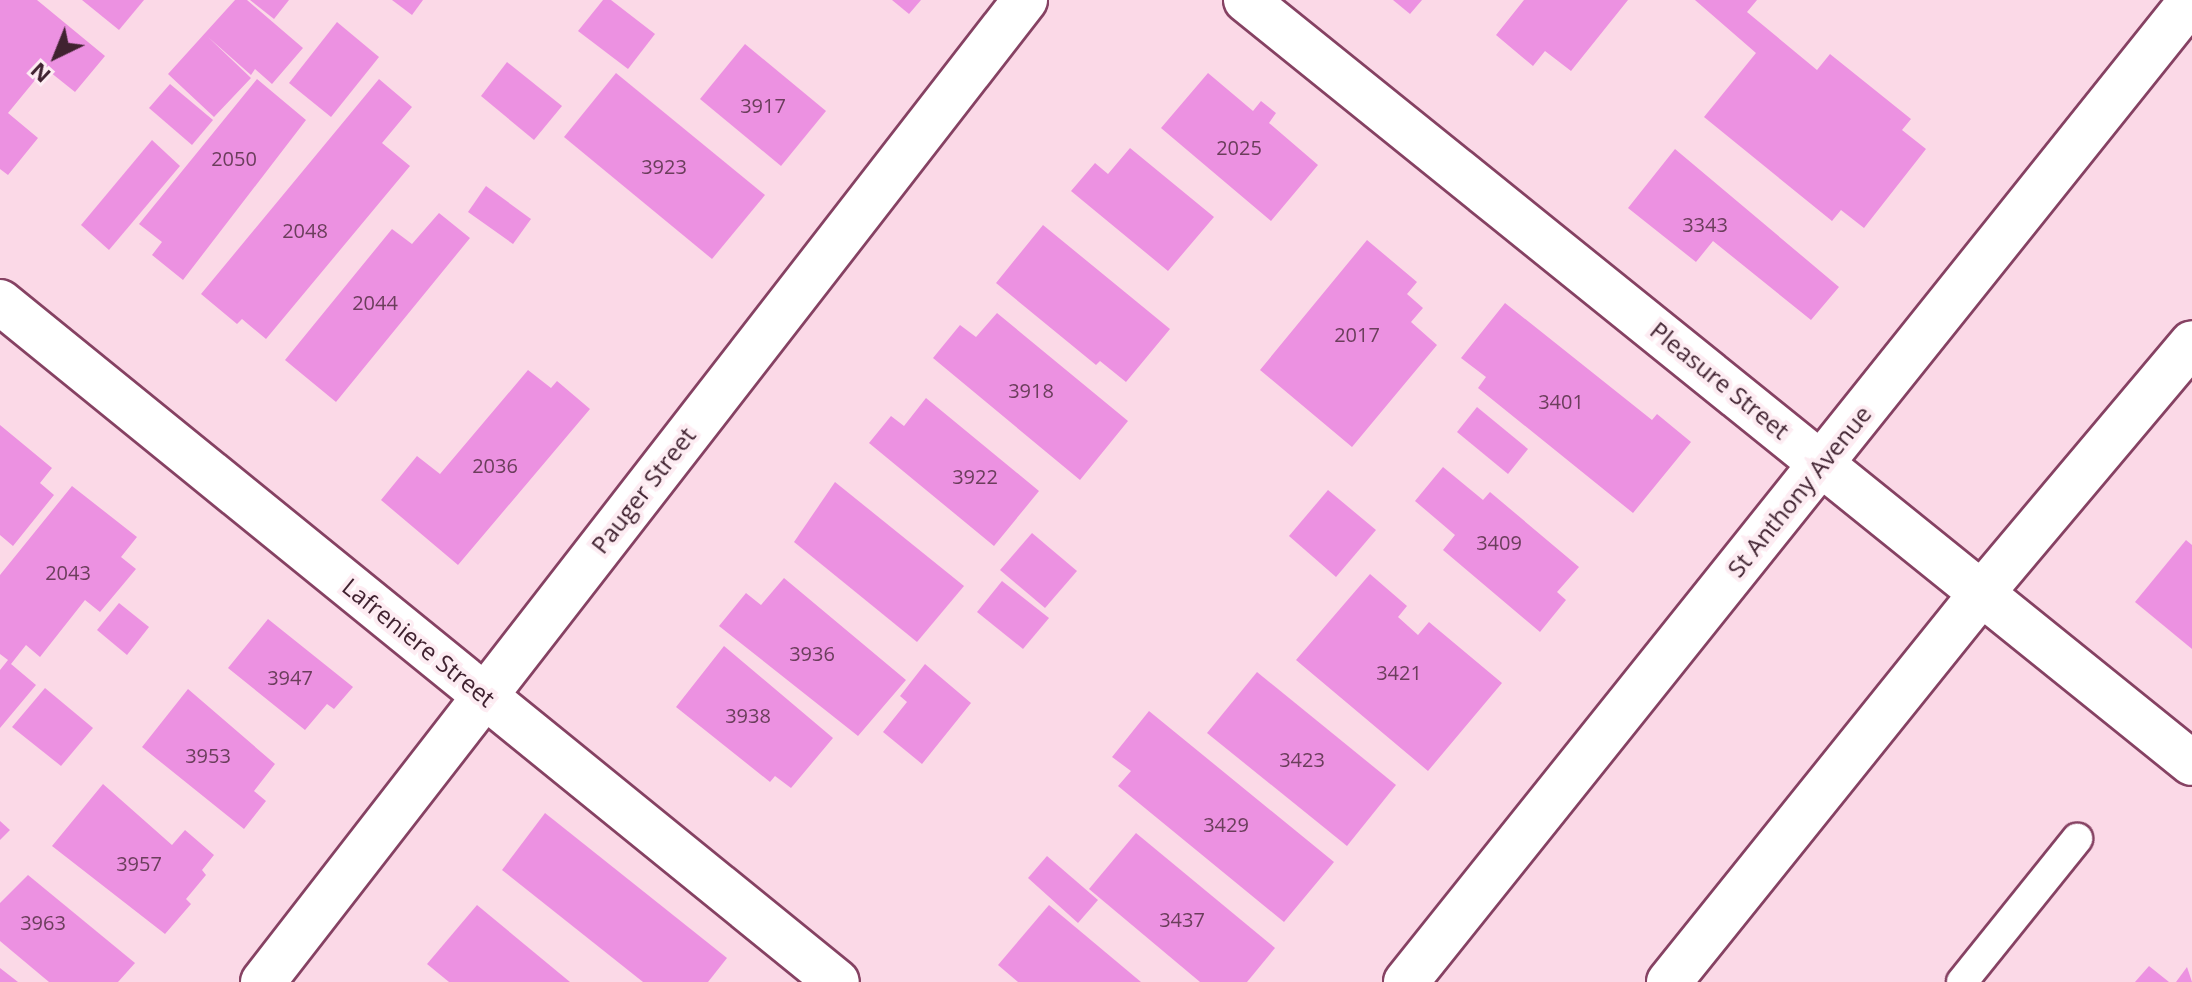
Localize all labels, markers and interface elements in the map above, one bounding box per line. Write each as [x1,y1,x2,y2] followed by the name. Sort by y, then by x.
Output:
[16,16,96,96] north arrow
[23,56,56,91] text: N
[740,93,786,117] house number: 3917
[1216,135,1262,159] house number: 2025
[211,146,257,170] house number: 2050
[641,154,687,178] house number: 3923
[1682,212,1728,236] house number: 3343
[282,218,328,242] house number: 2048
[352,290,398,314] house number: 2044
[1645,315,1795,445] street label: Pleasure Street
[1334,322,1380,346] house number: 2017
[1008,378,1054,402] house number: 3918
[1538,389,1584,413] house number: 3401
[1721,400,1877,582] street label: St Anthony Avenue
[585,421,701,559] street label: Pauger Street
[472,453,518,477] house number: 2036
[952,464,998,488] house number: 3922
[1476,530,1522,554] house number: 3409
[45,560,91,584] house number: 2043
[337,572,501,712] street label: Lafreniere Street
[789,641,835,665] house number: 3936
[1376,660,1422,684] house number: 3421
[267,665,313,689] house number: 3947
[725,703,771,727] house number: 3938
[185,743,231,767] house number: 3953
[1279,747,1325,771] house number: 3423
[1203,812,1249,836] house number: 3429
[116,851,162,875] house number: 3957
[1159,907,1205,931] house number: 3437
[20,910,66,934] house number: 3963

